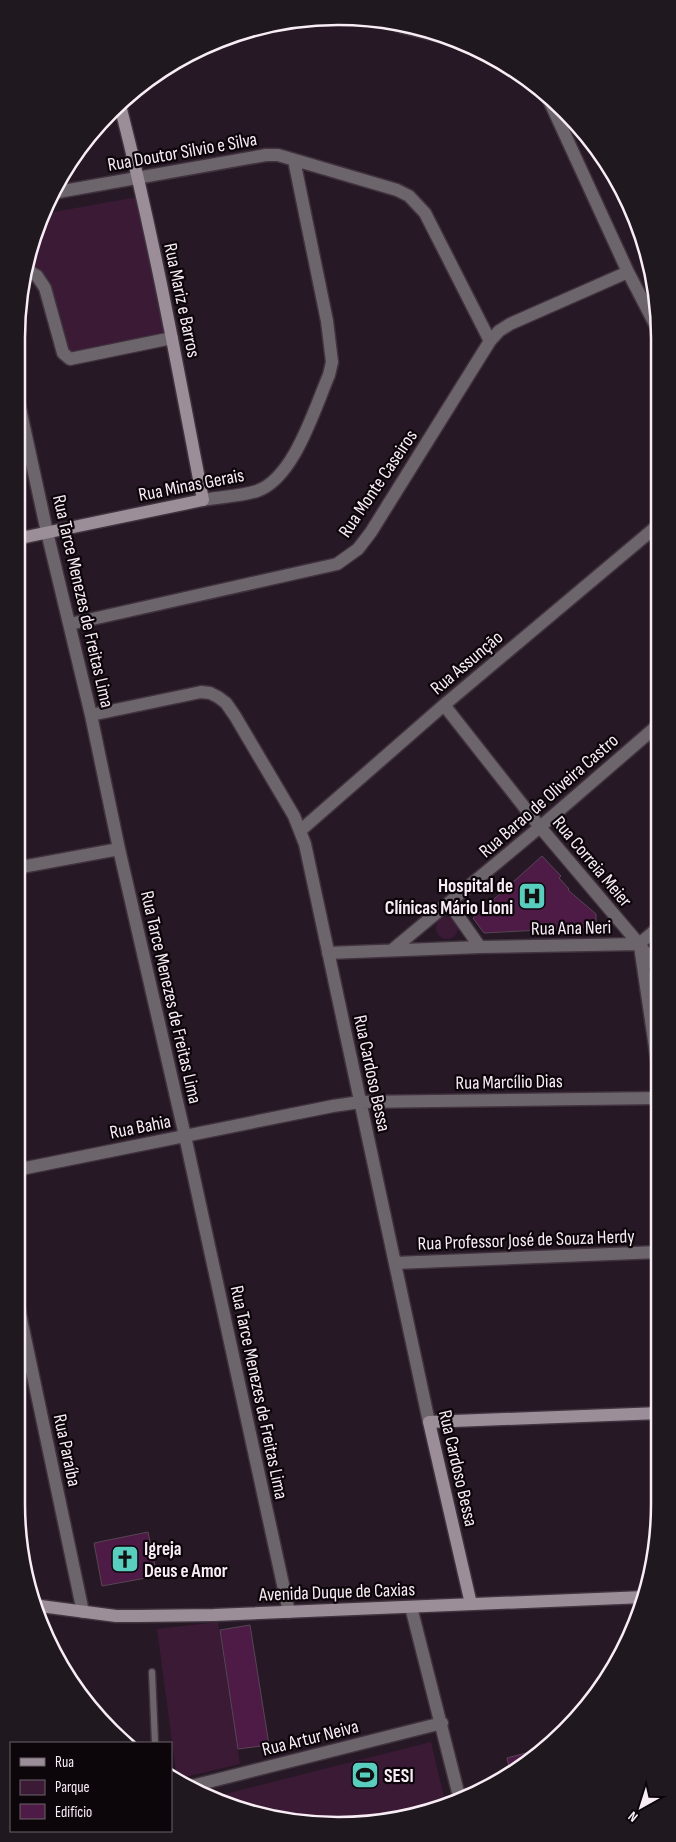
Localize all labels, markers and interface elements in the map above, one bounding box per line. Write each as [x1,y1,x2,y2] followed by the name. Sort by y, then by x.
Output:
[106,128,259,177] street label: Rua Doutor Silvio e Silva
[158,241,205,360] street label: Rua Mariz e Barros
[334,426,423,542] street label: Rua Monte Caseiros
[136,464,246,507] street label: Rua Minas Gerais
[47,493,118,710] street label: Rua Tarce Menezes de Freitas Lima
[426,626,508,700] street label: Rua Assunção
[475,729,623,863] street label: Rua Barao de Oliveira Castro
[547,812,637,913] street label: Rua Correia Meier
[385,875,513,920] place label: Hospital de Clínicas Mário Lioni
[517,881,547,911] hospital icon: Hospital de Clínicas Mário Lioni
[135,889,206,1106] street label: Rua Tarce Menezes de Freitas Lima
[531,916,611,941] street label: Rua Ana Neri
[348,1013,395,1134] street label: Rua Cardoso Bessa
[455,1070,563,1095] street label: Rua Marcílio Dias
[108,1110,173,1145] street label: Rua Bahia
[417,1225,636,1256] street label: Rua Professor José de Souza Herdy
[225,1283,292,1501] street label: Rua Tarce Menezes de Freitas Lima
[433,1408,482,1529] street label: Rua Cardoso Bessa
[48,1412,85,1489] street label: Rua Paraíba
[144,1538,228,1583] place label: Igreja Deus e Amor
[110,1544,140,1574] church icon: Igreja Deus e Amor
[258,1578,416,1607] street label: Avenida Duque de Caxias
[260,1715,361,1762] street label: Rua Artur Neiva
[10,1742,172,1832] legend
[55,1753,74,1772] text: Rua
[350,1760,380,1790] sports icon: SESI
[384,1765,414,1788] place label: SESI
[55,1778,90,1797] text: Parque
[616,1782,666,1832] north arrow
[55,1803,92,1822] text: Edifício
[625,1808,641,1826] text: N

